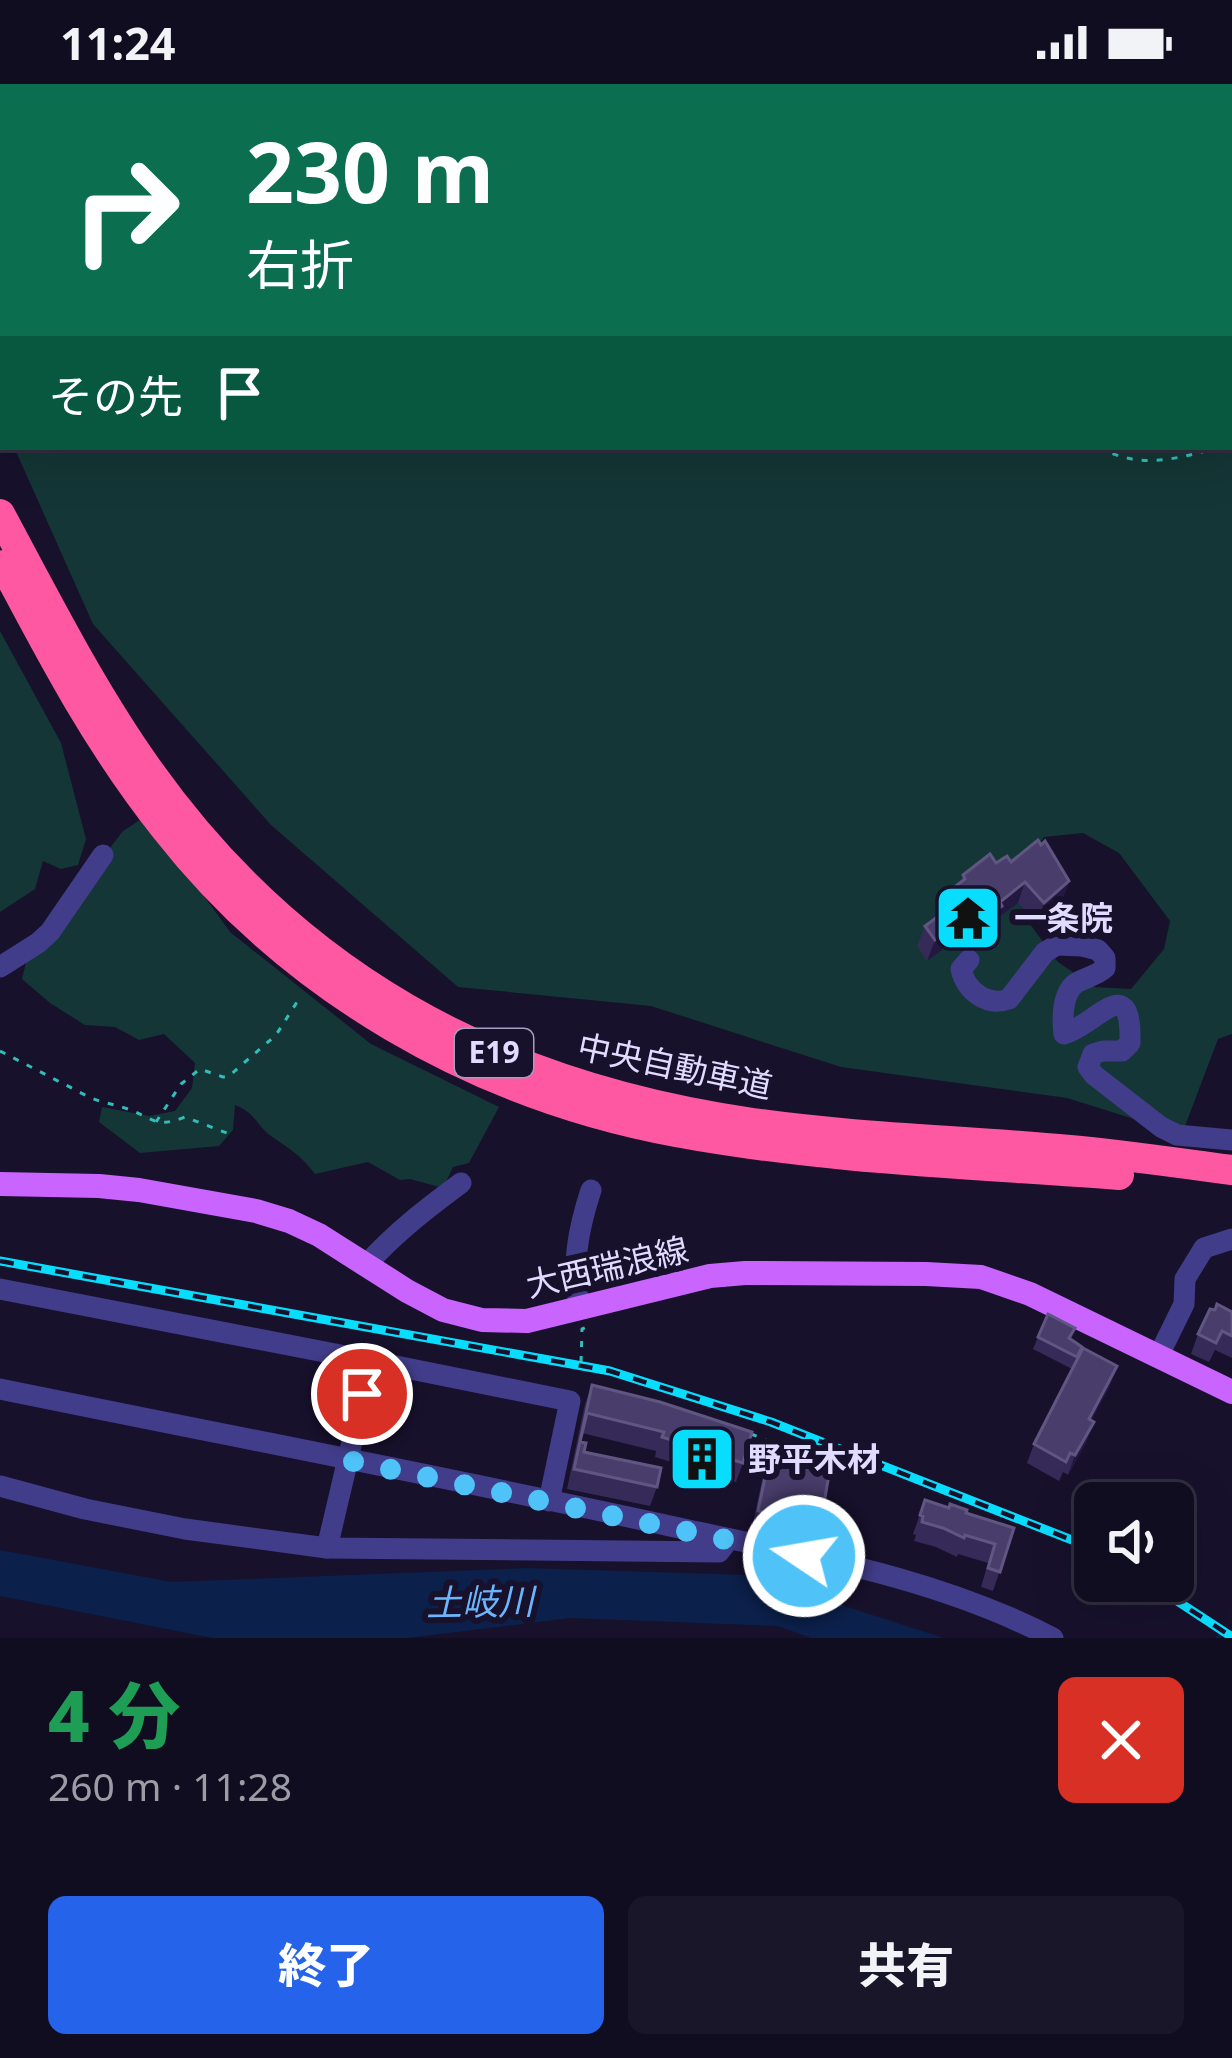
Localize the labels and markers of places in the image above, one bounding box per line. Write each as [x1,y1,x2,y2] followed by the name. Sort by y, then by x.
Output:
[933,883,1003,953] temple icon: 一条院
[1014,895,1113,940] place label: 一条院
[311,1343,413,1445] pin
[667,1424,737,1494] building icon: 野平木材
[748,1436,880,1481] place label: 野平木材

